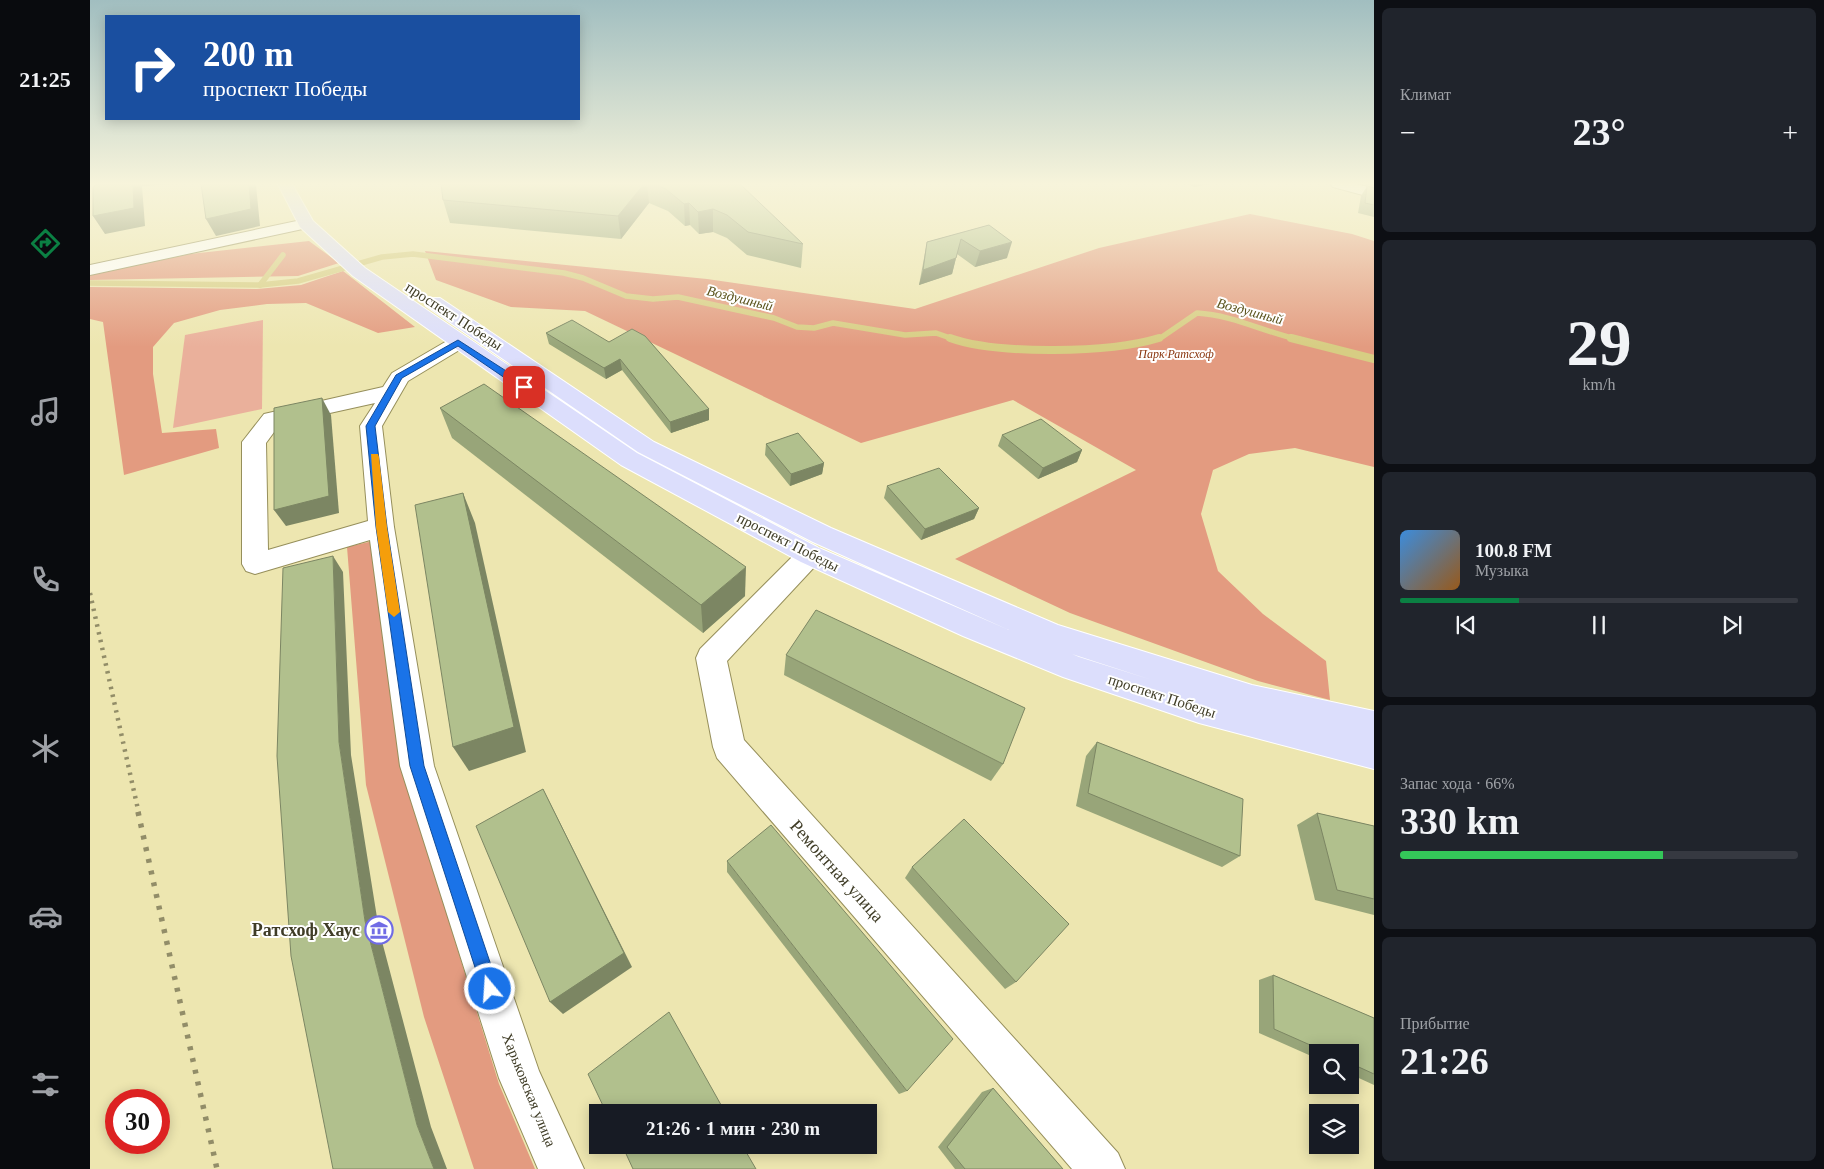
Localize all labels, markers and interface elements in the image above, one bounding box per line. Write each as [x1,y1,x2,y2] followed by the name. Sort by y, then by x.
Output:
[120,35,185,100] icon: right
[203,35,293,74] text: 200 m
[19,67,71,92] text: 21:25
[203,76,367,101] text: проспект Победы
[1400,86,1451,103] text: Климат
[1572,111,1626,153] text: 23°
[1400,117,1416,148] text: −
[1782,117,1798,148] text: +
[28,226,63,261] icon: directions
[403,279,505,353] street label: проспект Победы
[705,283,775,314] water label: Воздушный
[1215,295,1285,327] water label: Воздушный
[1567,307,1632,379] text: 29
[1137,347,1214,361] park label: Парк Ратсхоф
[503,366,545,408] pin
[510,373,538,401] icon: arrive
[1583,376,1615,393] text: km/h
[28,394,63,429] icon: music
[734,509,842,575] street label: проспект Победы
[1475,540,1552,561] text: 100.8 FM
[28,562,63,597] icon: phone
[1475,562,1529,579] text: Музыка
[1452,611,1480,639] icon: previous
[1585,611,1613,639] icon: pause
[1718,611,1746,639] icon: next
[1106,671,1218,721] street label: проспект Победы
[28,731,63,766] icon: climate
[1400,775,1515,792] text: Запас хода · 66%
[1400,800,1519,842] text: 330 km
[786,816,888,926] street label: Ремонтная улица
[28,899,63,934] icon: car
[364,915,394,945] museum icon: Ратсхоф Хаус
[252,920,360,940] place label: Ратсхоф Хаус
[463,962,515,1014] position arrow
[1400,1015,1470,1032] text: Прибытие
[499,1031,559,1149] street label: Харьковская улица
[1400,1040,1489,1082] text: 21:26
[1309,1044,1359,1154] map controls
[1309,1044,1359,1094] button: search
[28,1067,63,1102] icon: filters
[105,1089,170,1154] speed limit sign: 30
[1309,1104,1359,1154] button: layers
[646,1118,820,1139] text: 21:26 · 1 мин · 230 m

